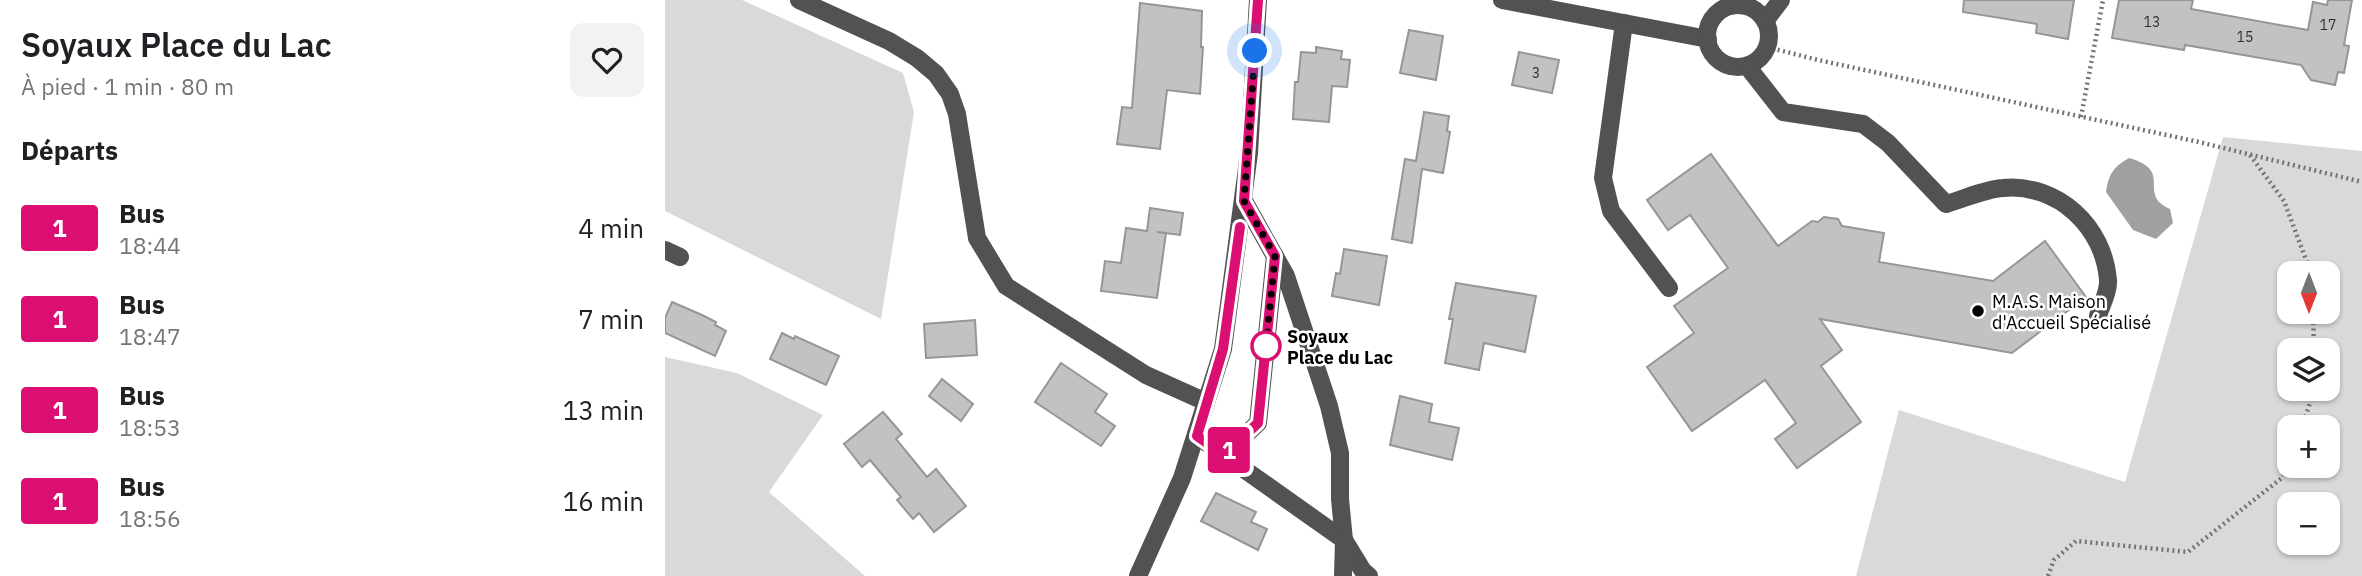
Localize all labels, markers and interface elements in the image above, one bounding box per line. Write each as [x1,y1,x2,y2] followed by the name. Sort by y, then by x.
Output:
[2144,13,2160,31] house number: 13
[2320,16,2336,34] house number: 17
[21,23,332,66] text: Soyaux Place du Lac
[570,23,644,97] button: heart
[2237,28,2253,46] house number: 15
[1237,33,1272,68] your location
[1532,64,1540,82] house number: 3
[21,71,234,101] text: À pied · 1 min · 80 m
[21,133,118,167] text: Départs
[119,196,165,230] text: Bus
[578,211,644,245] text: 4 min
[52,212,67,244] text: 1
[119,230,181,260] text: 18:44
[2277,261,2340,324] north arrow
[2277,261,2340,555] map controls
[119,287,165,321] text: Bus
[1992,290,2151,334] place label: M.A.S. Maison d'Accueil Spécialisé
[578,302,644,336] text: 7 min
[52,303,67,335] text: 1
[1970,303,1986,319] marker: M.A.S. Maison d'Accueil Spécialisé
[119,321,181,351] text: 18:47
[1287,325,1393,369] place label: Soyaux Place du Lac
[1251,331,1281,361] marker: Soyaux Place du Lac
[2277,338,2340,401] button: layers
[119,378,165,412] text: Bus
[563,393,644,427] text: 13 min
[52,394,67,426] text: 1
[119,412,181,442] text: 18:53
[2277,415,2340,478] button: +
[1206,427,1252,473] line badge: 1
[1222,434,1236,466] text: 1
[119,469,165,503] text: Bus
[563,484,644,518] text: 16 min
[52,485,67,517] text: 1
[2277,492,2340,555] button: −
[119,503,181,533] text: 18:56

